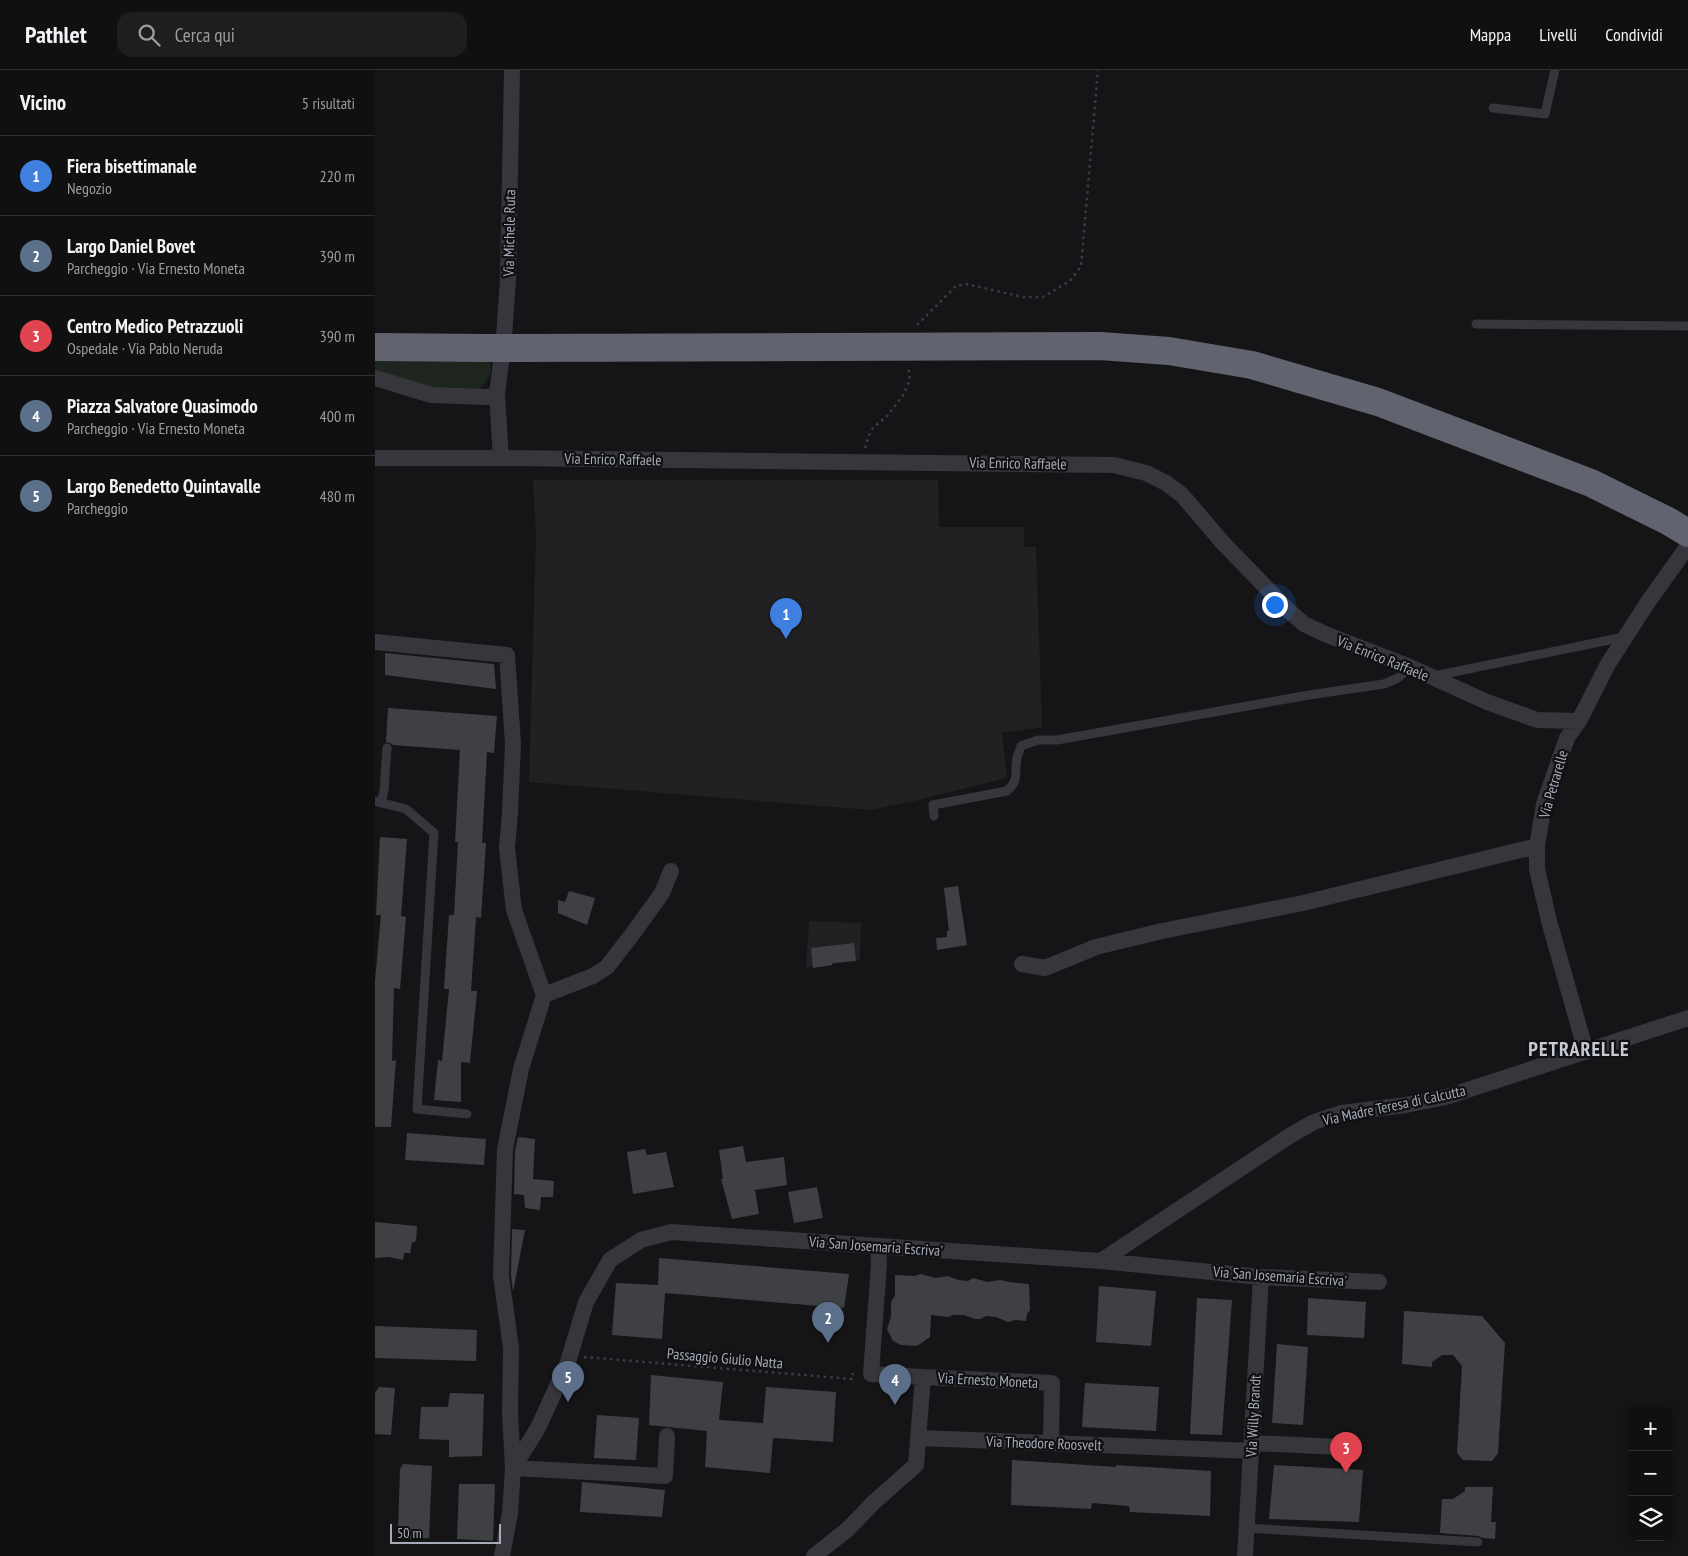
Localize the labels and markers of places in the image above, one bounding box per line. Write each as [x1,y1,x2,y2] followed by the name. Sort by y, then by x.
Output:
[770,598,802,639] pin: 1
[812,1302,844,1343] pin: 2
[552,1361,584,1402] pin: 5
[879,1364,911,1405] pin: 4
[1330,1432,1362,1473] pin: 3

